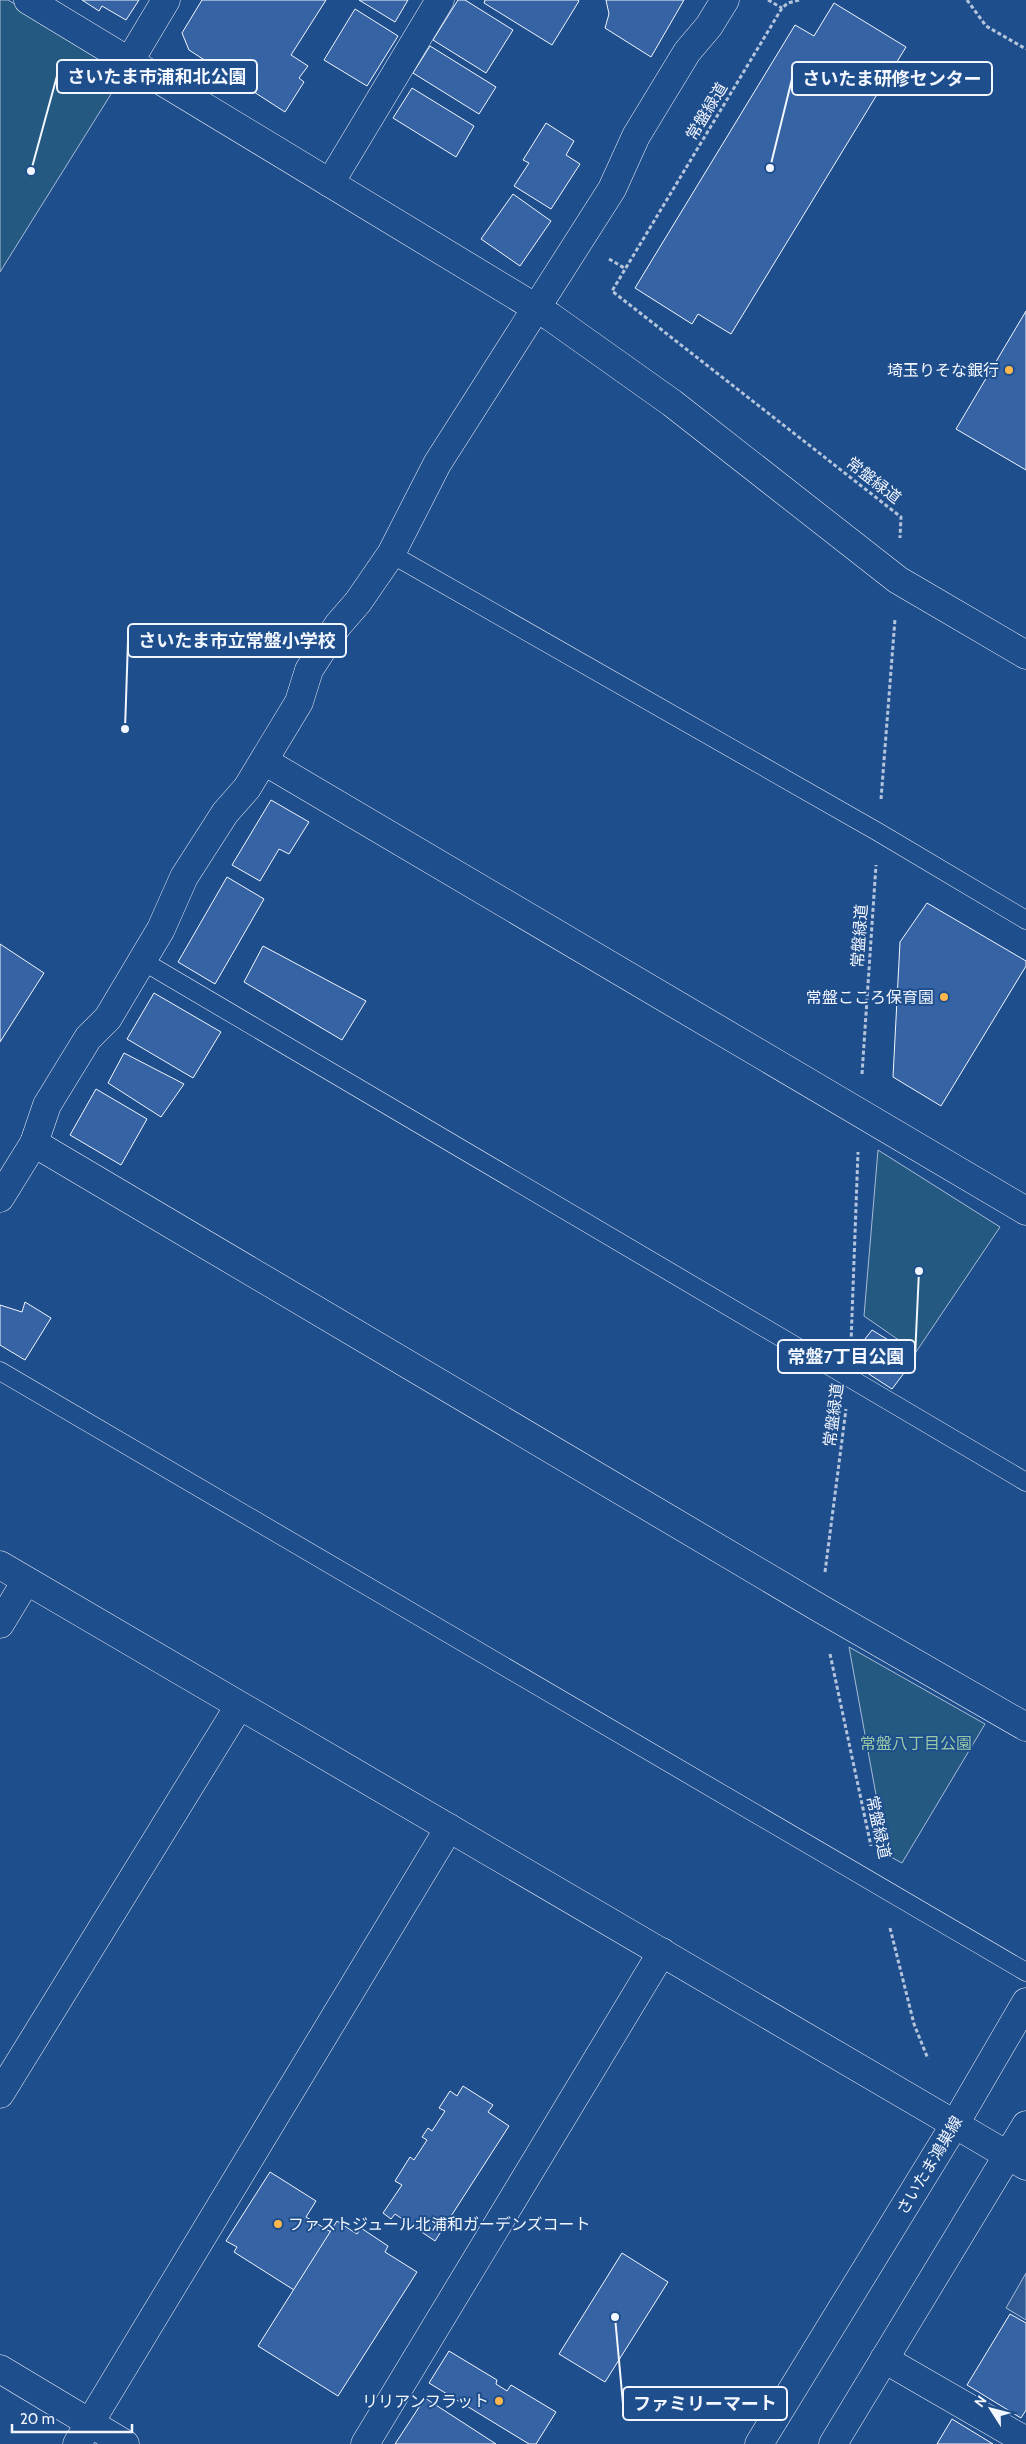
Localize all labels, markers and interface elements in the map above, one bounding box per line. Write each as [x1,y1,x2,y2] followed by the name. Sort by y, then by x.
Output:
[57,60,257,93] callout: さいたま市浦和北公園
[792,62,992,95] callout: さいたま研修センター
[67,66,247,88] text: さいたま市浦和北公園
[802,68,982,90] text: さいたま研修センター
[682,79,731,144] street label: 常盤緑道
[887,361,999,380] place label: 埼玉りそな銀行
[1003,364,1015,376] marker: 埼玉りそな銀行
[843,453,905,508] street label: 常盤緑道
[128,624,346,657] callout: さいたま市立常盤小学校
[138,630,336,652] text: さいたま市立常盤小学校
[848,903,871,969] street label: 常盤緑道
[806,988,934,1007] place label: 常盤こころ保育園
[938,991,950,1003] marker: 常盤こころ保育園
[778,1340,915,1373] callout: 常盤7丁目公園
[787,1346,905,1368] text: 常盤7丁目公園
[820,1382,847,1448] street label: 常盤緑道
[860,1734,972,1753] park label: 常盤八丁目公園
[863,1794,894,1860] street label: 常盤緑道
[893,2113,966,2218] street label: さいたま鴻巣線
[288,2215,591,2234] place label: ファストジュール北浦和ガーデンズコート
[272,2218,284,2230] marker: ファストジュール北浦和ガーデンズコート
[966,2384,1016,2434] north arrow
[623,2387,787,2420] callout: ファミリーマート
[362,2392,489,2411] place label: リリアンフラット
[970,2392,991,2411] text: N
[633,2393,777,2415] text: ファミリーマート
[493,2395,505,2407] marker: リリアンフラット
[12,2402,132,2434] scale bar
[20,2410,55,2428] text: 20 m

